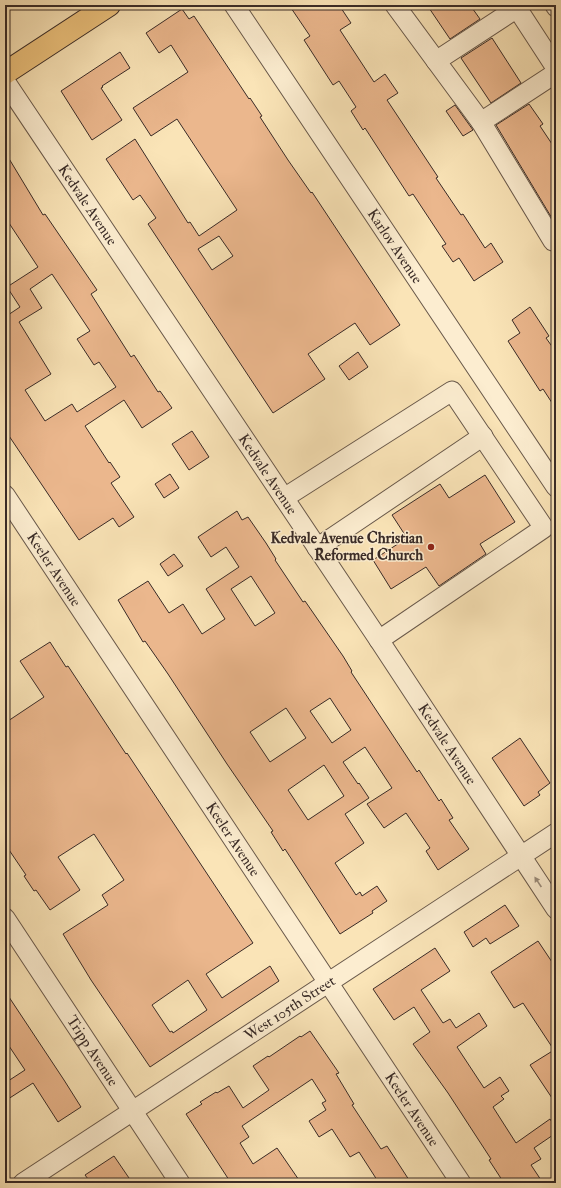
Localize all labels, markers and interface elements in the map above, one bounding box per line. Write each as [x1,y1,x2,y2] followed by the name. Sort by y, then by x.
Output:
[54,161,121,249] street label: Kedvale Avenue
[363,205,427,288] street label: Karlov Avenue
[234,430,301,518] street label: Kedvale Avenue
[22,529,85,610] street label: Keeler Avenue
[270,529,423,565] place label: Kedvale Avenue Christian Reformed Church
[426,542,436,552] marker: Kedvale Avenue Christian Reformed Church
[413,700,481,788] street label: Kedvale Avenue
[201,799,264,880] street label: Keeler Avenue
[535,877,542,888] one-way arrow
[240,971,339,1046] street label: West 105th Street
[62,1012,122,1090] street label: Tripp Avenue
[380,1069,443,1150] street label: Keeler Avenue

